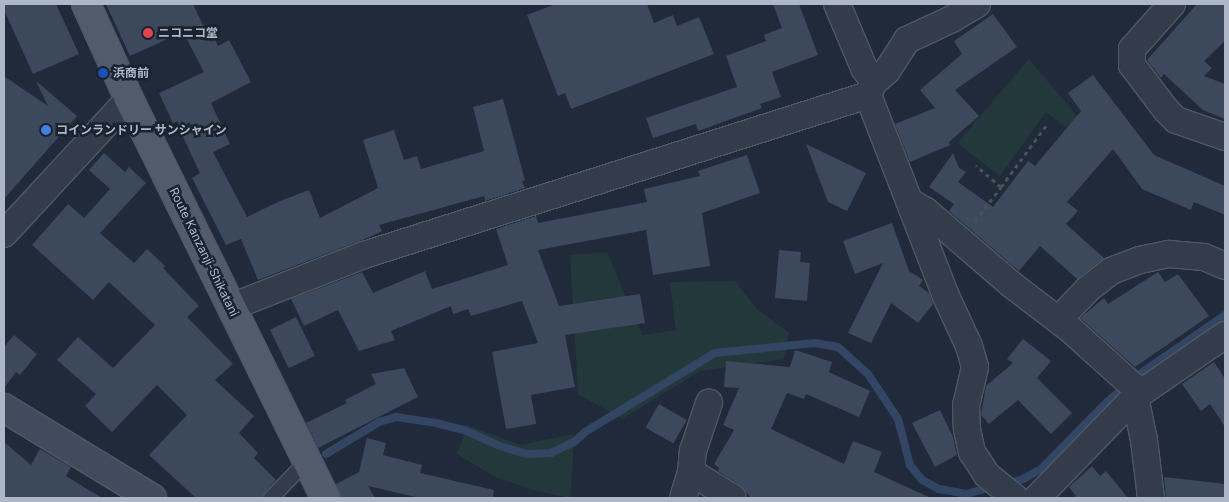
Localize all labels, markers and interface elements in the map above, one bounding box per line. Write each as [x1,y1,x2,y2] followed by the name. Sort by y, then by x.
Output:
[158,26,218,40] place label: ニコニコ堂
[142,27,154,39] marker: ニコニコ堂
[113,66,149,80] place label: 浜商前
[97,67,109,79] marker: 浜商前
[56,123,227,137] place label: コインランドリー サンシャイン
[40,124,52,136] marker: コインランドリー サンシャイン
[167,185,241,319] street label: Route Kanzanji-Shikatani

